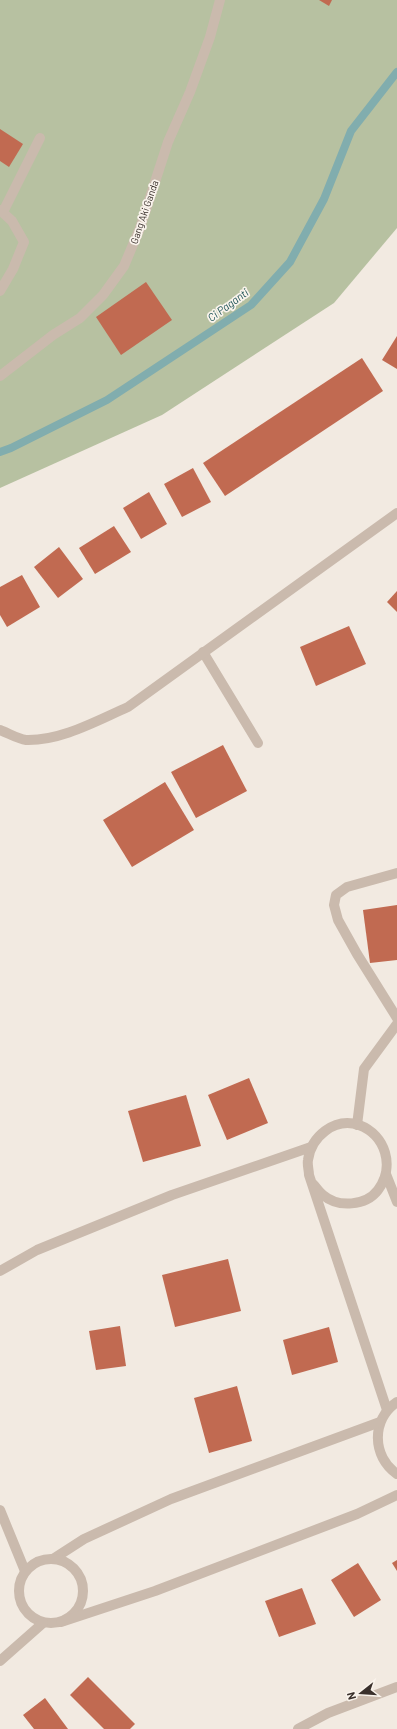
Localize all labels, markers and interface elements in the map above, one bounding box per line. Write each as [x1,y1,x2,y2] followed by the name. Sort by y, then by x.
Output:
[127,179,161,245] street label: Gang Aki Ganda
[205,285,251,324] water label: Ci Paganti
[341,1673,381,1713] north arrow
[344,1691,358,1701] text: N

